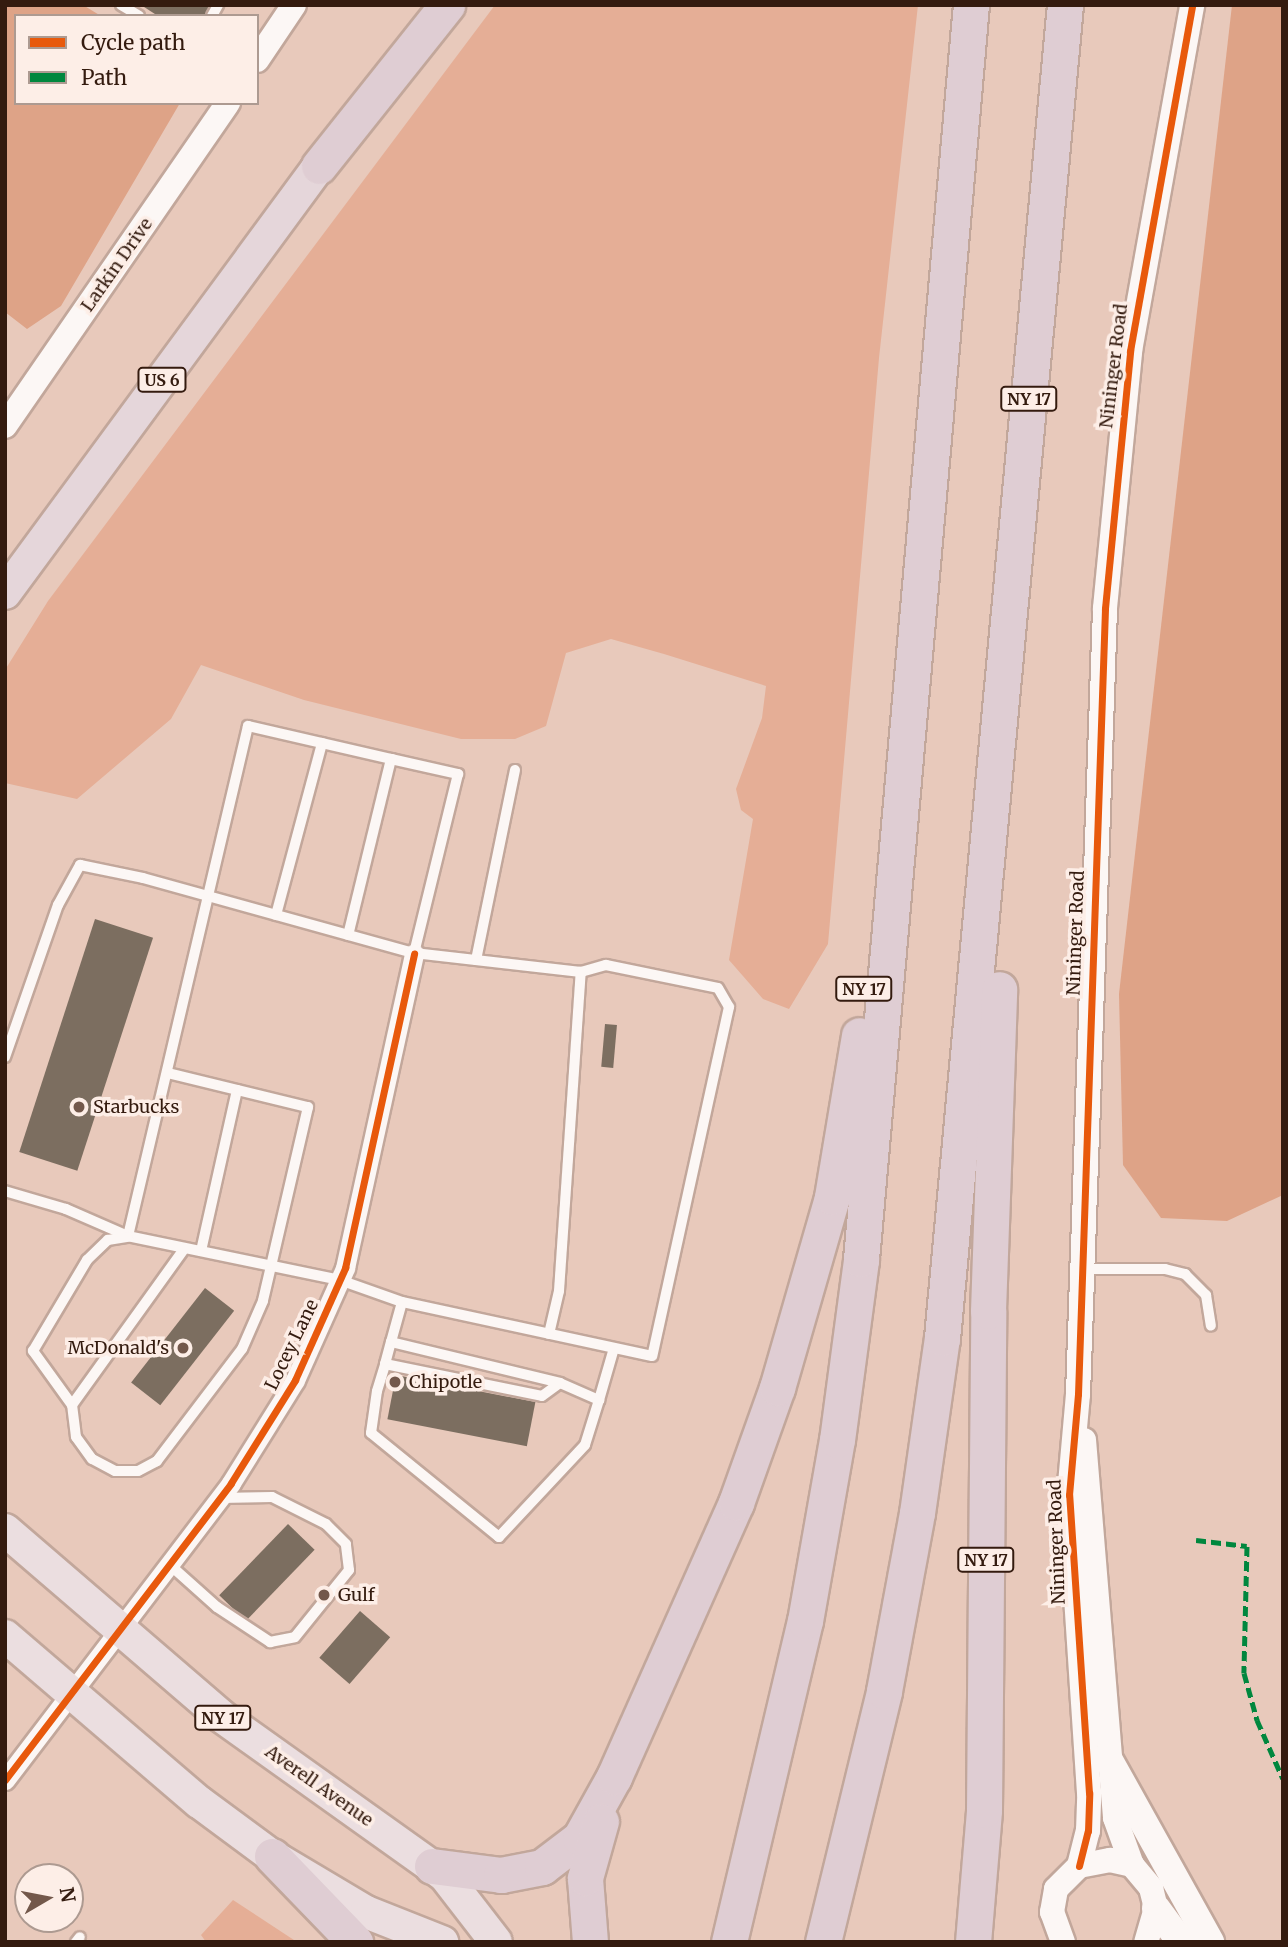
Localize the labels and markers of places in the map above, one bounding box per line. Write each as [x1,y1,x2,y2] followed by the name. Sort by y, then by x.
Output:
[93,1096,179,1118] place label: Starbucks
[71,1099,87,1115] marker: Starbucks
[67,1337,169,1359] place label: McDonald's
[175,1340,191,1356] marker: McDonald's
[409,1371,482,1393] place label: Chipotle
[387,1374,403,1390] marker: Chipotle
[338,1584,375,1606] place label: Gulf
[316,1587,332,1603] marker: Gulf

